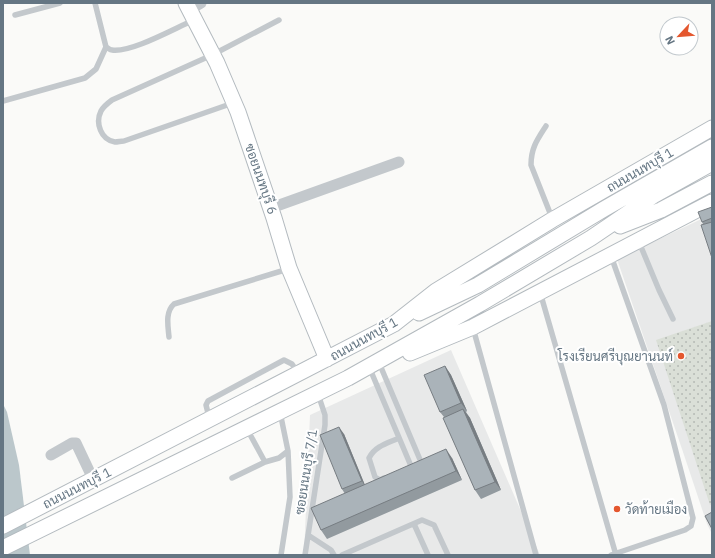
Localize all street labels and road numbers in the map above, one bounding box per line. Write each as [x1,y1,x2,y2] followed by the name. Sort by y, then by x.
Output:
[240,141,282,217] street label: ซอยนนทบุรี 6
[603,143,677,197] street label: ถนนนนทบุรี 1
[327,312,401,365] street label: ถนนนนทบุรี 1
[290,428,322,516] street label: ซอยนนนบุรี 7/1
[39,462,115,513] street label: ถนนนนทบุรี 1

